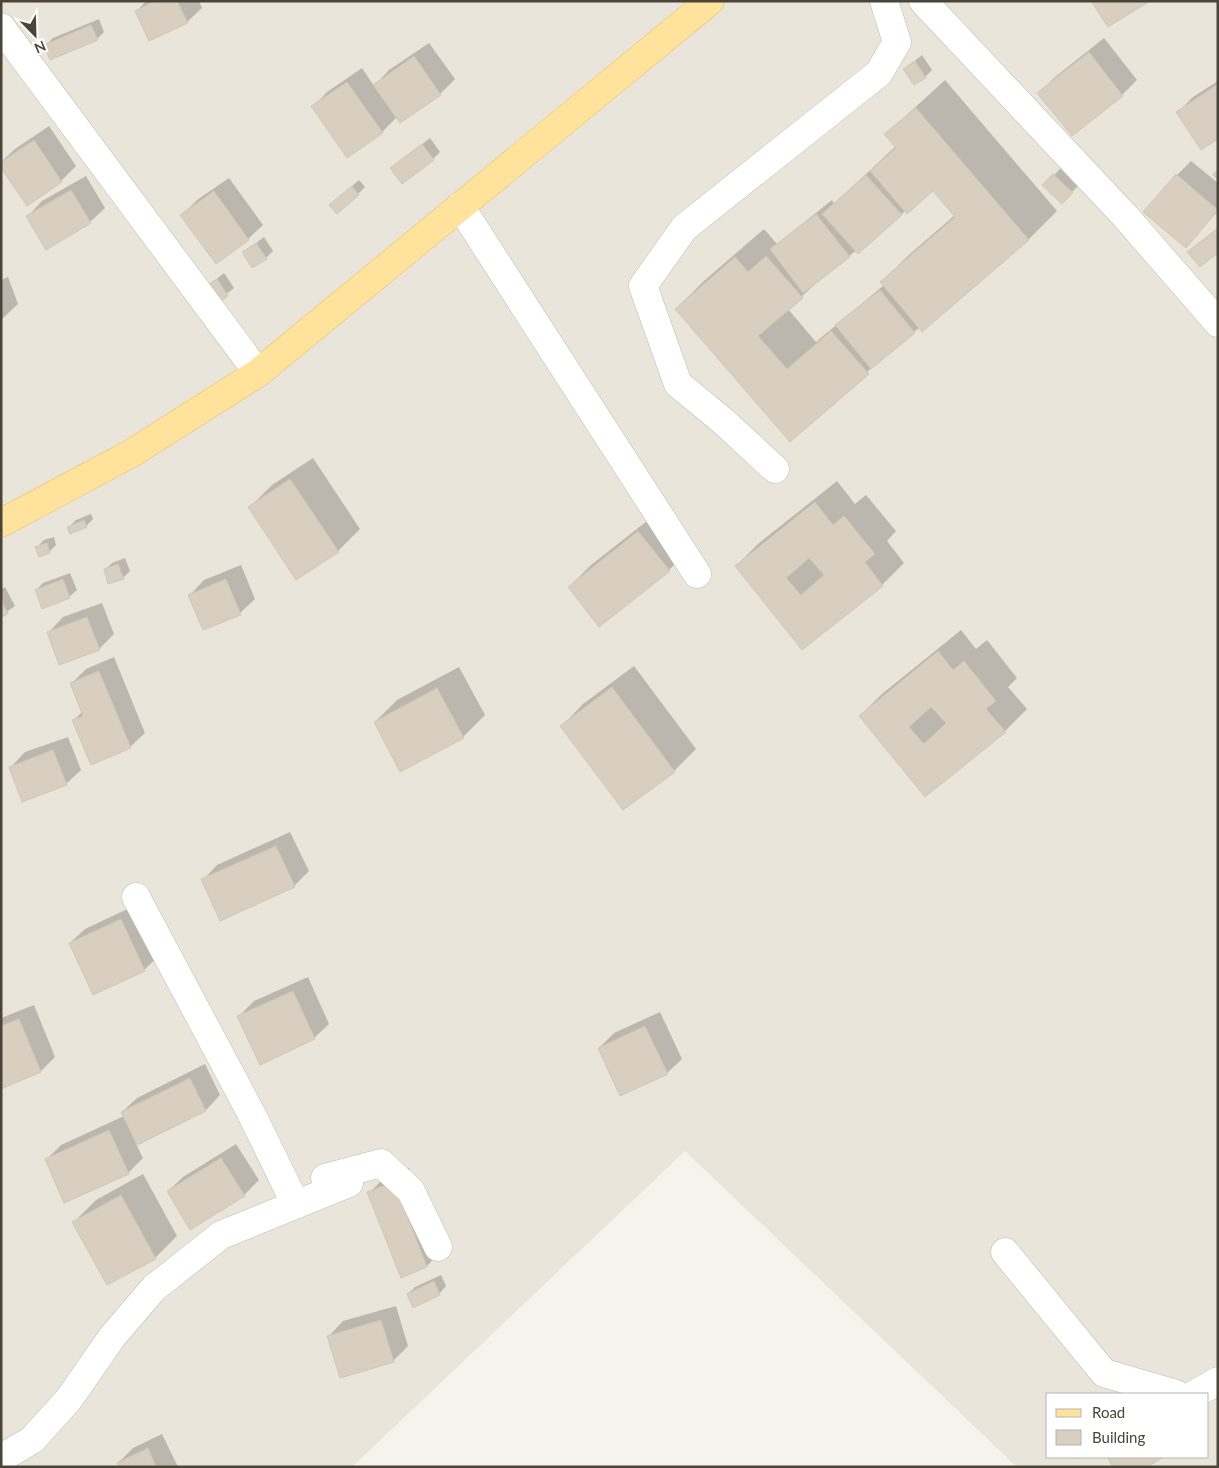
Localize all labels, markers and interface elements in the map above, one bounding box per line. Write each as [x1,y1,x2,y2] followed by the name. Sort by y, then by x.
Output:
[10,10,60,60] north arrow
[32,37,49,57] text: N
[1046,1393,1209,1458] legend
[1092,1403,1125,1421] text: Road
[1092,1428,1145,1446] text: Building

